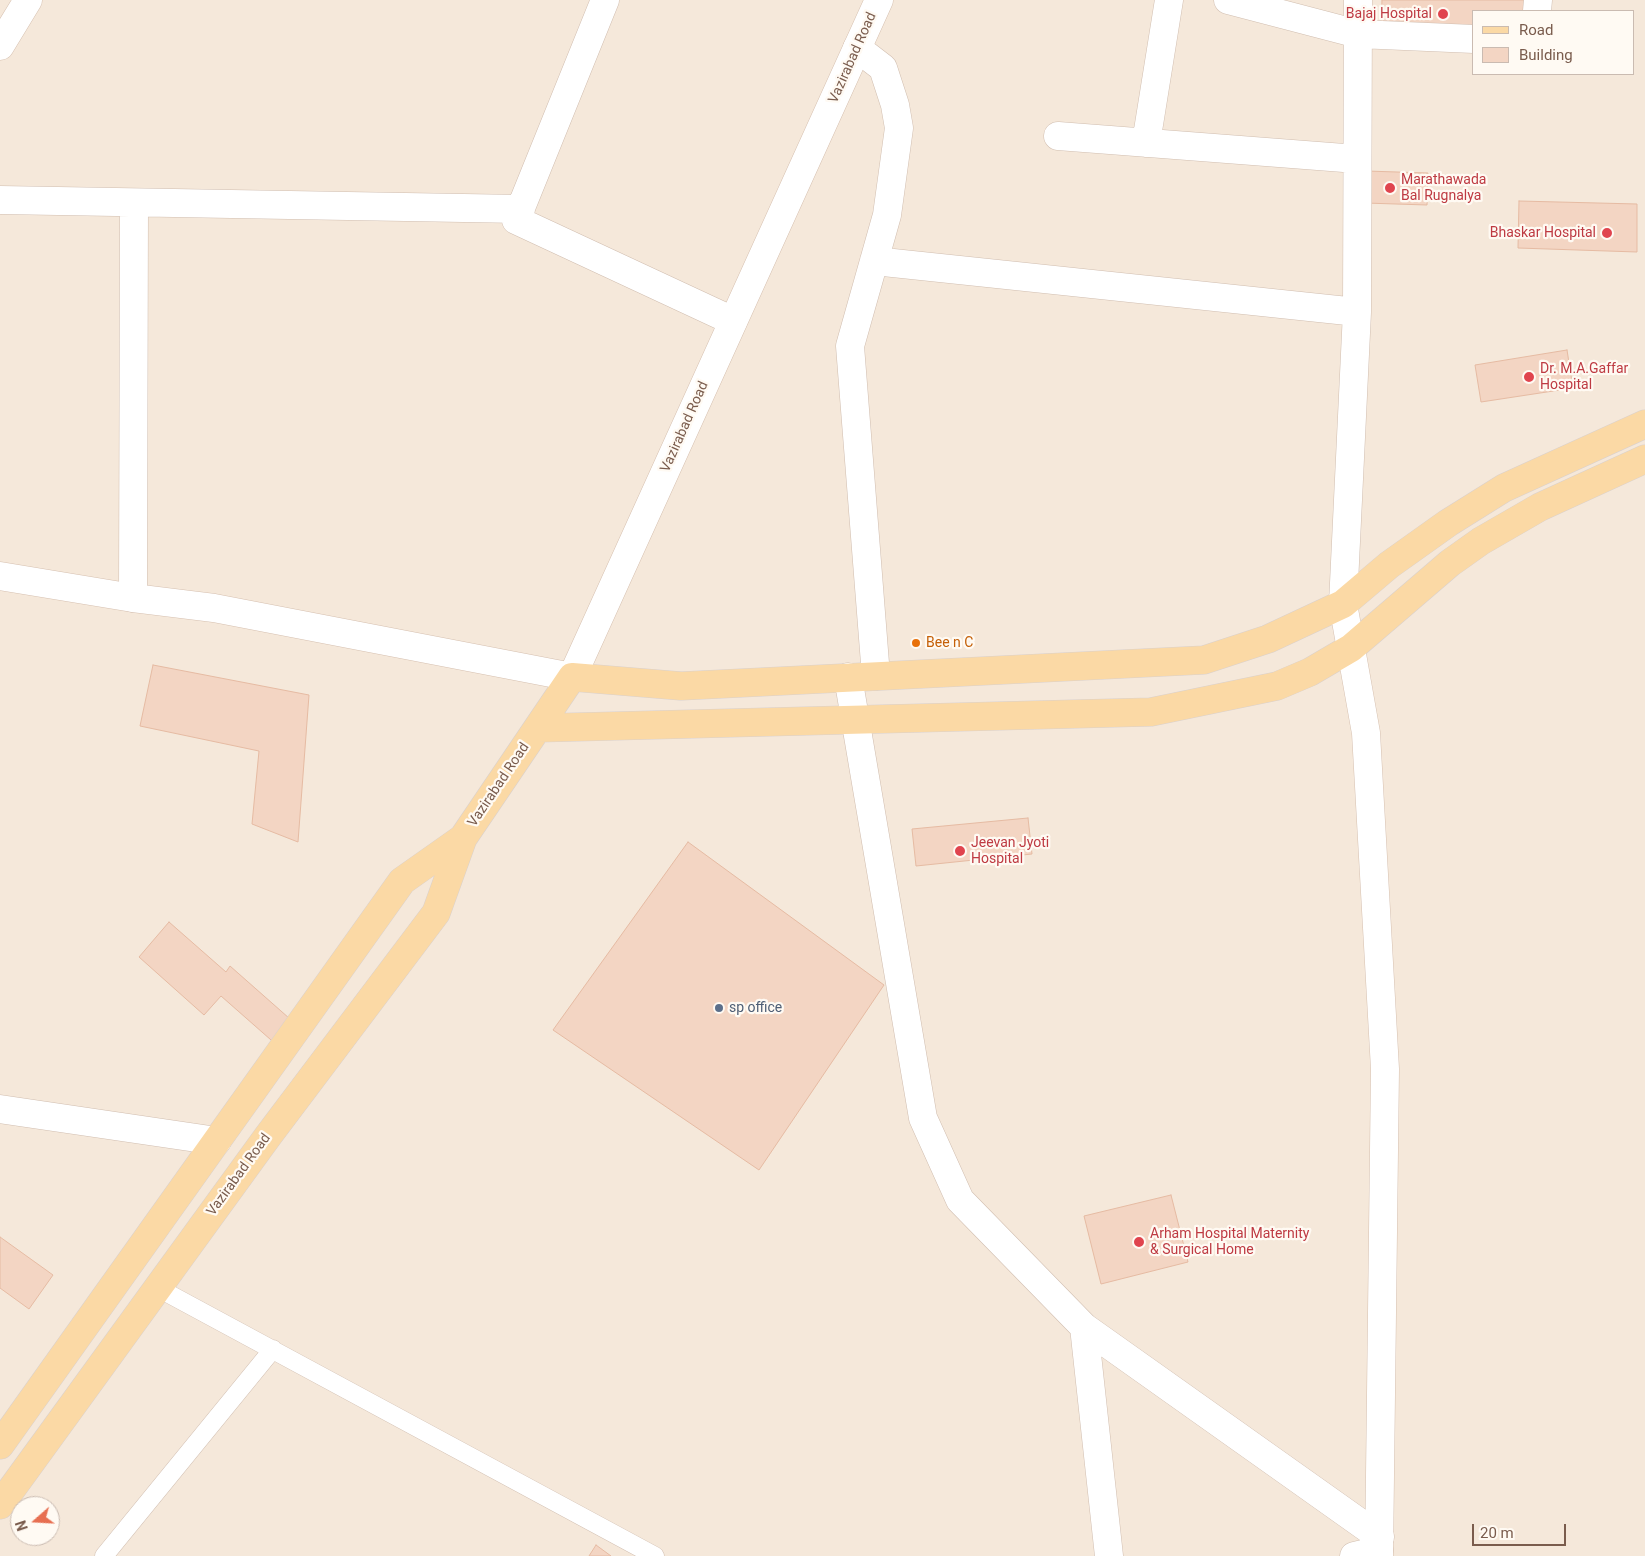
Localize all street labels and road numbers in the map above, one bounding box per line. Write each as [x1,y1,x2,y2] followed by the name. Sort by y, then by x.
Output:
[825,10,881,106] street label: Vazirabad Road
[657,379,713,475] street label: Vazirabad Road
[465,740,533,830] street label: Vazirabad Road
[204,1131,274,1219] street label: Vazirabad Road

